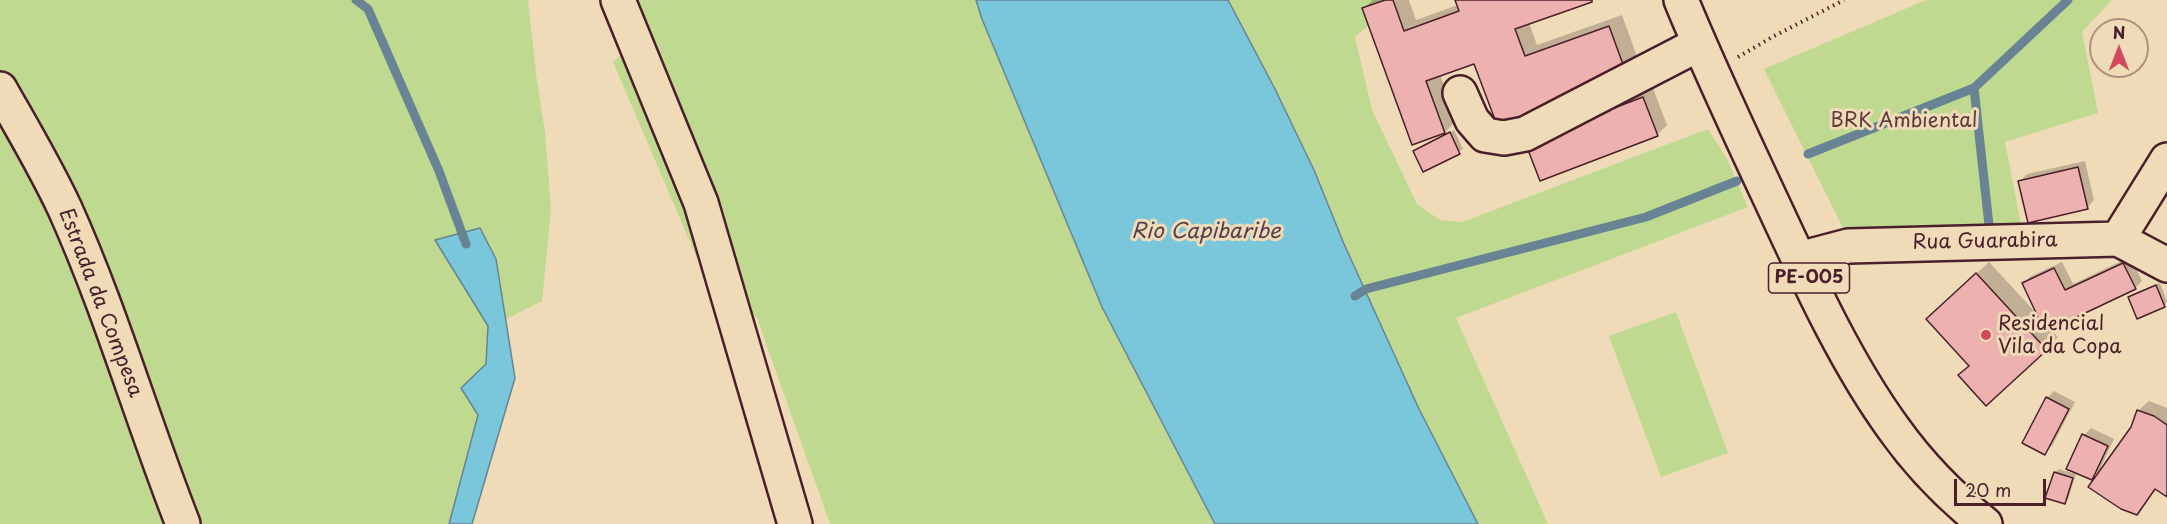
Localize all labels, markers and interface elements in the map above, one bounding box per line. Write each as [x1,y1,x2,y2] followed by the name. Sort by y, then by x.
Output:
[2089,18,2149,78] north arrow
[2113,20,2125,44] text: N
[1830,109,1978,133] park label: BRK Ambiental
[53,205,147,401] street label: Estrada da Compesa
[1131,219,1281,245] water label: Rio Capibaribe
[1912,229,2058,255] street label: Rua Guarabira
[1768,263,1850,293] road number: PE-005
[1998,312,2122,359] place label: Residencial Vila da Copa
[1979,328,1993,342] marker: Residencial Vila da Copa
[1957,467,2048,505] scale bar
[1965,476,2011,503] text: 20 m

